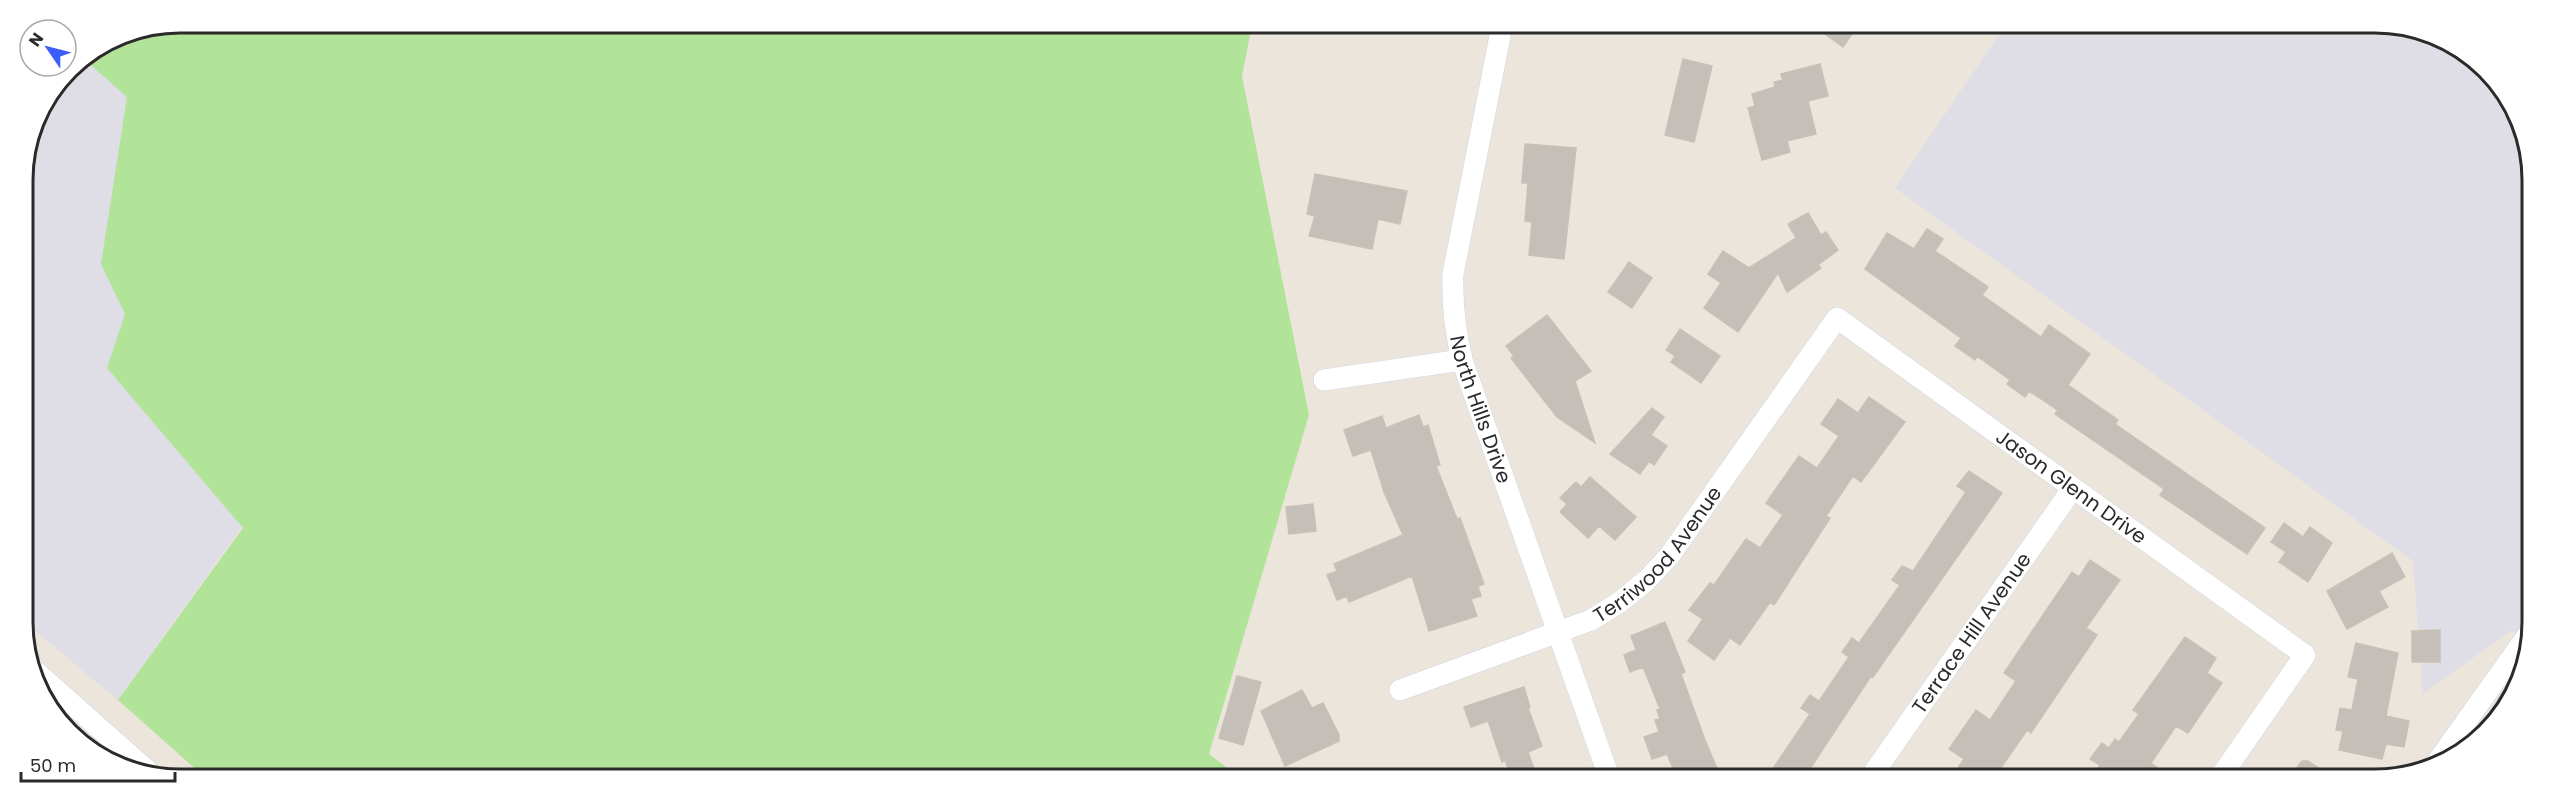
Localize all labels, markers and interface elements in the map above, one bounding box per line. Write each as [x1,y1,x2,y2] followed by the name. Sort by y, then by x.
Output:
[18,18,78,78] north arrow
[23,28,49,51] text: N
[1443,333,1518,487] street label: North Hills Drive
[1990,423,2152,551] street label: Jason Glenn Drive
[1588,481,1728,629] street label: Terriwood Avenue
[1905,547,2038,719] street label: Terrace Hill Avenue
[21,745,176,783] scale bar
[30,753,76,778] text: 50 m

